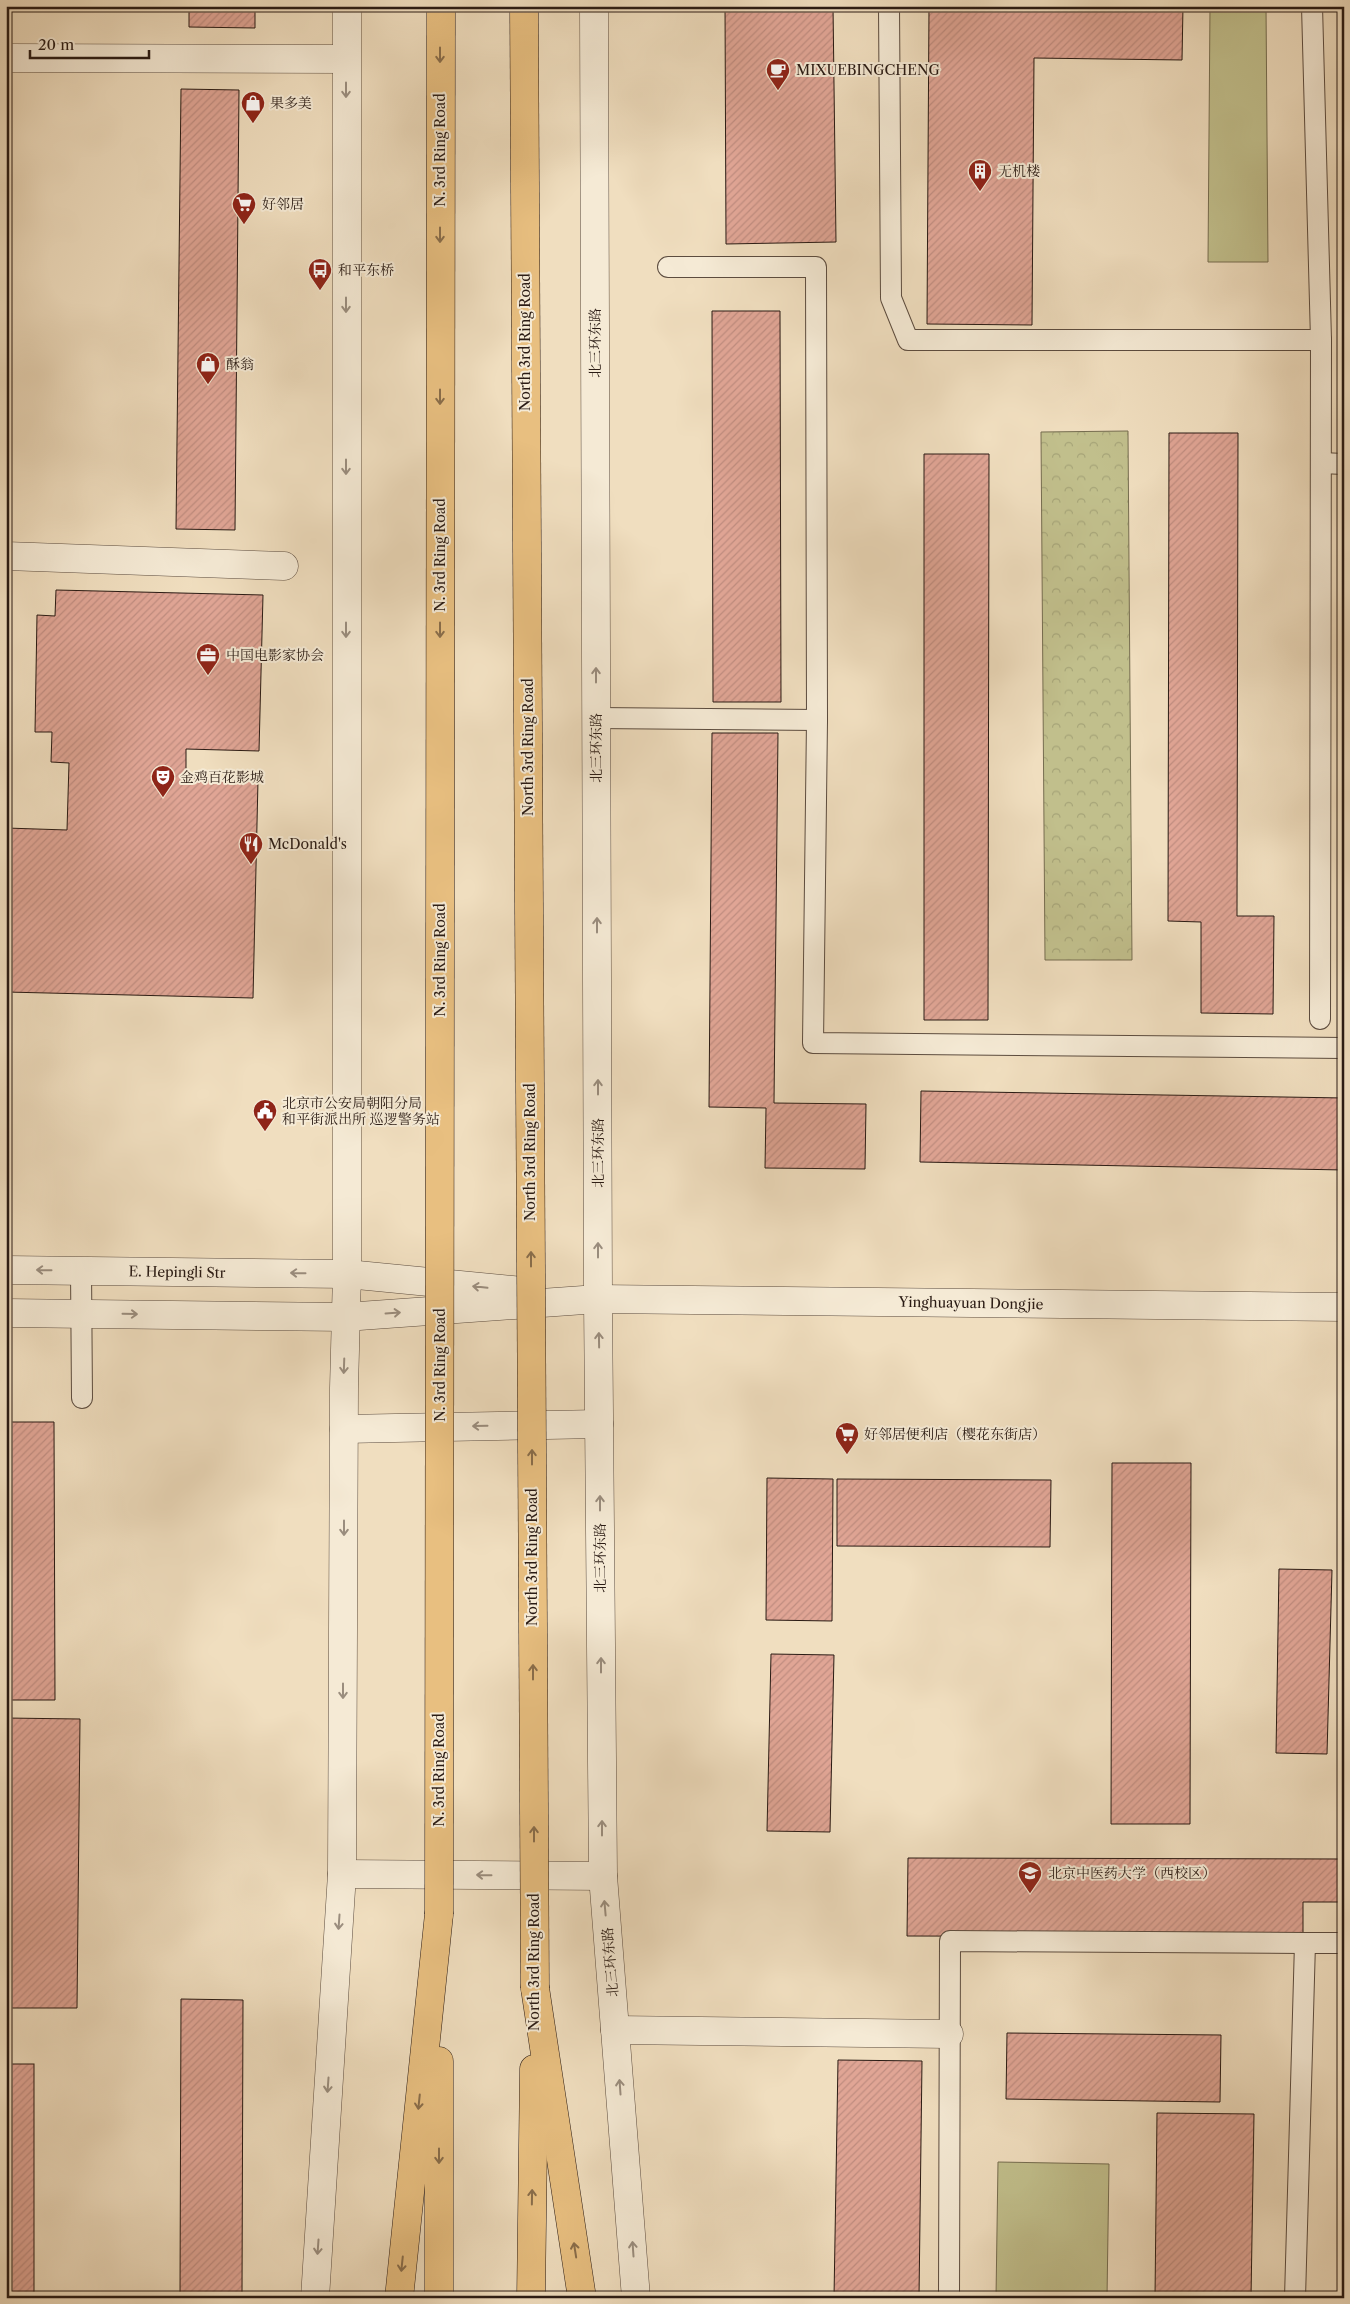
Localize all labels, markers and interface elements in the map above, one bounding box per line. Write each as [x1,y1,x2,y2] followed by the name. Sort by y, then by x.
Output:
[30,28,149,60] scale bar
[38,35,74,54] text: 20 m
[435,46,445,63] one-way arrow
[765,57,791,91] cafe icon: MIXUEBINGCHENG
[796,61,940,79] place label: MIXUEBINGCHENG
[341,82,351,98] one-way arrow
[240,90,266,124] shop icon: 果多美
[431,93,449,207] street label: N. 3rd Ring Road
[270,94,312,112] place label: 果多美
[967,158,993,192] building icon: 无机楼
[998,162,1040,180] place label: 无机楼
[231,191,257,225] supermarket icon: 好邻居
[262,195,304,213] place label: 好邻居
[435,226,445,243] one-way arrow
[307,257,333,291] bus stop icon: 和平东桥
[338,261,394,279] place label: 和平东桥
[516,273,534,411] street label: North 3rd Ring Road
[341,296,351,313] one-way arrow
[586,308,604,378] street label: 北三环东路
[195,351,221,385] shop icon: 酥翁
[226,355,254,373] place label: 酥翁
[435,389,445,405] one-way arrow
[341,459,351,475] one-way arrow
[431,498,449,612] street label: N. 3rd Ring Road
[341,622,351,638] one-way arrow
[435,622,445,638] one-way arrow
[195,642,221,676] office icon: 中国电影家协会
[226,646,324,664] place label: 中国电影家协会
[591,667,601,684] one-way arrow
[519,678,537,816] street label: North 3rd Ring Road
[587,713,605,783] street label: 北三环东路
[150,764,176,798] theatre icon: 金鸡百花影城
[180,768,264,786] place label: 金鸡百花影城
[238,831,264,865] restaurant icon: McDonald's
[268,835,347,853] place label: McDonald's
[431,903,449,1017] street label: N. 3rd Ring Road
[592,917,602,934] one-way arrow
[593,1080,603,1096] one-way arrow
[521,1083,539,1221] street label: North 3rd Ring Road
[282,1094,440,1128] place label: 北京市公安局朝阳分局 和平街派出所 巡逻警务站
[252,1098,278,1132] public building icon: 北京市公安局朝阳分局 和平街派出所 巡逻警务站
[589,1118,607,1188] street label: 北三环东路
[593,1242,603,1258] one-way arrow
[526,1252,536,1268] one-way arrow
[128,1262,226,1282] street label: E. Hepingli Str
[36,1265,52,1275] one-way arrow
[290,1268,306,1278] one-way arrow
[472,1282,488,1292] one-way arrow
[897,1293,1044,1313] street label: Yinghuayuan Dongjie
[431,1308,449,1422] street label: N. 3rd Ring Road
[122,1309,138,1319] one-way arrow
[385,1309,401,1318] one-way arrow
[594,1332,603,1348] one-way arrow
[340,1357,349,1373] one-way arrow
[472,1421,488,1431] one-way arrow
[834,1421,860,1455] supermarket icon: 好邻居便利店（樱花东街店）
[864,1425,1046,1443] place label: 好邻居便利店（樱花东街店）
[527,1449,537,1466] one-way arrow
[523,1488,541,1626] street label: North 3rd Ring Road
[595,1495,605,1511] one-way arrow
[339,1520,349,1536] one-way arrow
[591,1523,609,1593] street label: 北三环东路
[596,1657,606,1674] one-way arrow
[528,1664,538,1680] one-way arrow
[338,1682,348,1698] one-way arrow
[430,1713,448,1827] street label: N. 3rd Ring Road
[598,1820,607,1836] one-way arrow
[529,1827,539,1843] one-way arrow
[1017,1860,1043,1894] school or university icon: 北京中医药大学（西校区）
[1048,1864,1216,1882] place label: 北京中医药大学（西校区）
[476,1870,492,1880] one-way arrow
[525,1893,543,2031] street label: North 3rd Ring Road
[601,1900,610,1916] one-way arrow
[334,1914,343,1930] one-way arrow
[598,1926,622,1998] street label: 北三环东路
[324,2076,333,2092] one-way arrow
[615,2079,625,2095] one-way arrow
[414,2094,424,2110] one-way arrow
[434,2147,444,2163] one-way arrow
[527,2189,537,2205] one-way arrow
[313,2238,322,2254] one-way arrow
[628,2241,637,2257] one-way arrow
[569,2242,579,2258] one-way arrow
[397,2255,407,2271] one-way arrow

